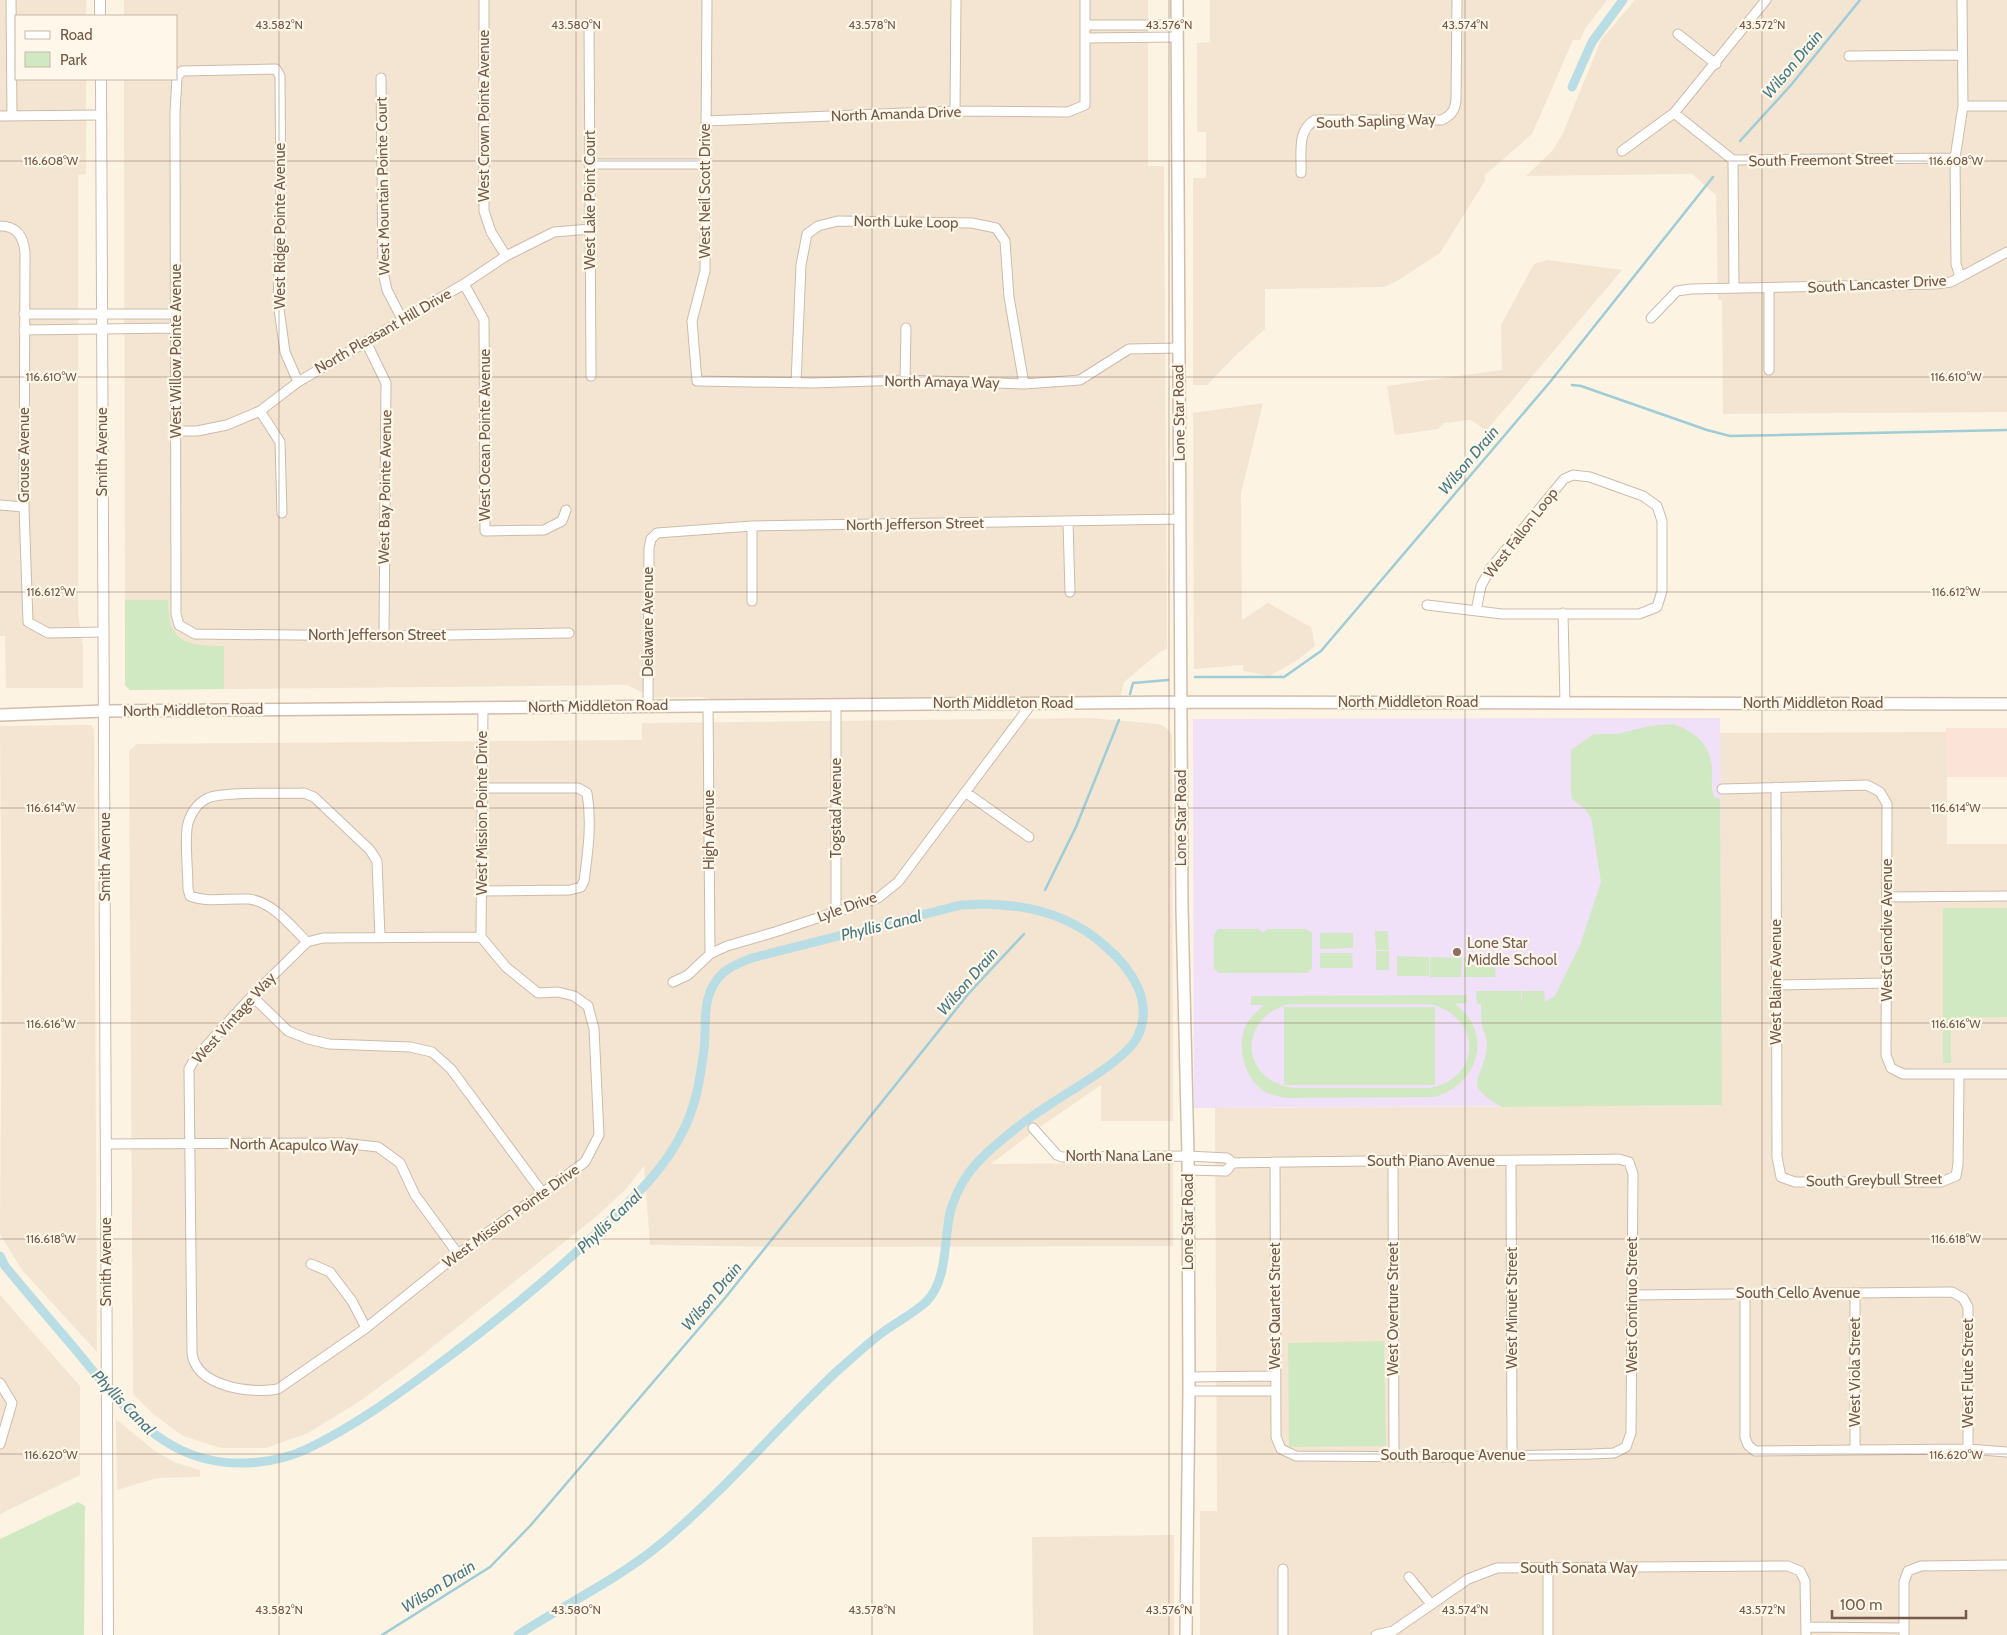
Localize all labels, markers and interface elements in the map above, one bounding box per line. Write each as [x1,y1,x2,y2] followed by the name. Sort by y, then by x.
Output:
[15,15,178,80] legend
[255,17,303,32] text: 43.582°N
[551,17,601,32] text: 43.580°N
[848,17,896,32] text: 43.578°N
[1146,17,1192,32] text: 43.576°N
[1442,17,1488,32] text: 43.574°N
[1739,17,1785,32] text: 43.572°N
[60,26,93,44] text: Road
[1758,26,1827,102] water label: Wilson Drain
[475,30,493,202] street label: West Crown Pointe Avenue
[60,51,87,69] text: Park
[372,97,394,275] street label: West Mountain Pointe Court
[831,103,962,125] street label: North Amanda Drive
[1316,110,1437,132] street label: South Sapling Way
[696,123,714,258] street label: West Neil Scott Drive
[581,130,599,270] street label: West Lake Point Court
[271,142,289,309] street label: West Ridge Pointe Avenue
[1748,150,1894,170] street label: South Freemont Street
[24,153,79,168] text: 116.608°W
[1929,153,1984,168] text: 116.608°W
[853,212,959,232] street label: North Luke Loop
[167,264,185,438] street label: West Willow Pointe Avenue
[1807,271,1947,297] street label: South Lancaster Drive
[312,284,455,377] street label: North Pleasant Hill Drive
[476,348,494,521] street label: West Ocean Pointe Avenue
[1169,365,1189,461] street label: Lone Star Road
[26,369,77,384] text: 116.610°W
[1931,369,1982,384] text: 116.610°W
[884,372,1000,392] street label: North Amaya Way
[15,407,33,503] street label: Grouse Avenue
[93,407,111,497] street label: Smith Avenue
[375,409,395,564] street label: West Bay Pointe Avenue
[1434,422,1503,498] water label: Wilson Drain
[1480,484,1562,582] street label: West Fallon Loop
[846,514,984,534] street label: North Jefferson Street
[639,567,657,677] street label: Delaware Avenue
[27,584,76,599] text: 116.612°W
[1932,584,1981,599] text: 116.612°W
[308,626,446,644] street label: North Jefferson Street
[1338,693,1478,711] street label: North Middleton Road
[933,694,1073,712] street label: North Middleton Road
[1743,694,1883,712] street label: North Middleton Road
[528,696,668,716] street label: North Middleton Road
[123,700,263,720] street label: North Middleton Road
[473,730,491,895] street label: West Mission Pointe Drive
[827,758,845,858] street label: Togstad Avenue
[1172,770,1190,866] street label: Lone Star Road
[700,790,718,870] street label: High Avenue
[26,800,76,815] text: 116.614°W
[1931,800,1981,815] text: 116.614°W
[96,812,114,902] street label: Smith Avenue
[1878,858,1896,1001] street label: West Glendive Avenue
[815,888,880,926] street label: Lyle Drive
[839,906,924,945] water label: Phyllis Canal
[1767,919,1785,1045] street label: West Blaine Avenue
[1467,934,1558,969] place label: Lone Star Middle School
[933,944,1002,1019] water label: Wilson Drain
[1451,946,1463,958] marker: Lone Star Middle School
[188,969,280,1067] street label: West Vintage Way
[26,1016,76,1031] text: 116.616°W
[1931,1016,1981,1031] text: 116.616°W
[229,1135,359,1155] street label: North Acapulco Way
[1065,1147,1173,1165] street label: North Nana Lane
[1367,1152,1495,1170] street label: South Piano Avenue
[439,1160,583,1272] street label: West Mission Pointe Drive
[1806,1170,1942,1190] street label: South Greybull Street
[1179,1174,1197,1270] street label: Lone Star Road
[573,1186,646,1257] water label: Phyllis Canal
[97,1217,115,1307] street label: Smith Avenue
[26,1231,77,1246] text: 116.618°W
[1931,1231,1982,1246] text: 116.618°W
[1623,1237,1641,1373] street label: West Continuo Street
[1384,1242,1402,1376] street label: West Overture Street
[1266,1243,1284,1369] street label: West Quartet Street
[1503,1247,1521,1369] street label: West Minuet Street
[677,1258,746,1334] water label: Wilson Drain
[1736,1284,1860,1302] street label: South Cello Avenue
[1846,1317,1864,1427] street label: West Viola Street
[1959,1318,1977,1428] street label: West Flute Street
[88,1366,159,1439] water label: Phyllis Canal
[1380,1446,1526,1464] street label: South Baroque Avenue
[24,1447,78,1462] text: 116.620°W
[1929,1447,1983,1462] text: 116.620°W
[398,1556,479,1617] water label: Wilson Drain
[1520,1559,1638,1577] street label: South Sonata Way
[1832,1588,1966,1620] scale bar
[1840,1596,1882,1614] text: 100 m
[255,1602,303,1617] text: 43.582°N
[551,1602,601,1617] text: 43.580°N
[848,1602,896,1617] text: 43.578°N
[1146,1602,1192,1617] text: 43.576°N
[1442,1602,1488,1617] text: 43.574°N
[1739,1602,1785,1617] text: 43.572°N

